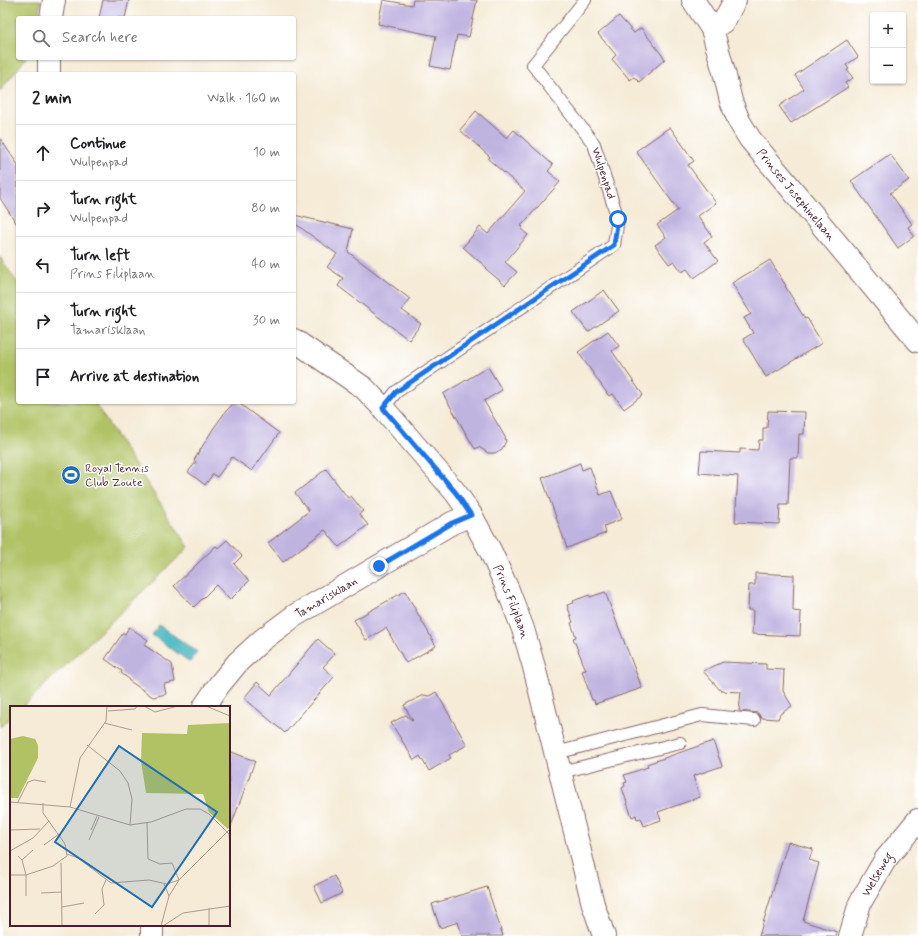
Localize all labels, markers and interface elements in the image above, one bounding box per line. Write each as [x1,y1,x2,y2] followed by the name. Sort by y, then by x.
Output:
[870,12,906,84] map controls
[870,12,906,48] button: +
[16,16,296,60] search box
[30,27,52,49] icon: search
[62,28,138,48] text: Search here
[870,48,906,84] button: −
[32,87,72,109] text: 2 min
[207,90,280,107] text: Walk · 160 m
[70,134,126,154] text: Continue
[32,142,54,164] icon: ahead
[253,144,280,161] text: 10 m
[587,145,619,201] street label: Wulpenpad
[752,146,839,245] street label: Prinses Josephinelaan
[70,154,128,171] text: Wulpenpad
[70,190,137,210] text: Turn right
[32,198,54,220] icon: right
[251,200,280,217] text: 80 m
[70,210,128,227] text: Wulpenpad
[609,210,627,228] route start
[70,246,130,266] text: Turn left
[32,254,54,276] icon: left
[251,256,280,273] text: 40 m
[70,266,155,283] text: Prins Filiplaan
[70,302,137,322] text: Turn right
[32,310,54,332] icon: right
[253,312,280,329] text: 30 m
[70,322,145,339] text: Tamarisklaan
[32,366,54,388] icon: arrive
[70,367,199,387] text: Arrive at destination
[85,461,150,491] place label: Royal Tennis Club Zoute
[60,464,82,486] sports icon: Royal Tennis Club Zoute
[370,557,388,575] route end
[489,563,533,641] street label: Prins Filiplaan
[292,574,360,623] street label: Tamarisklaan
[10,706,230,926] inset map
[858,849,898,900] street label: Welseweg

